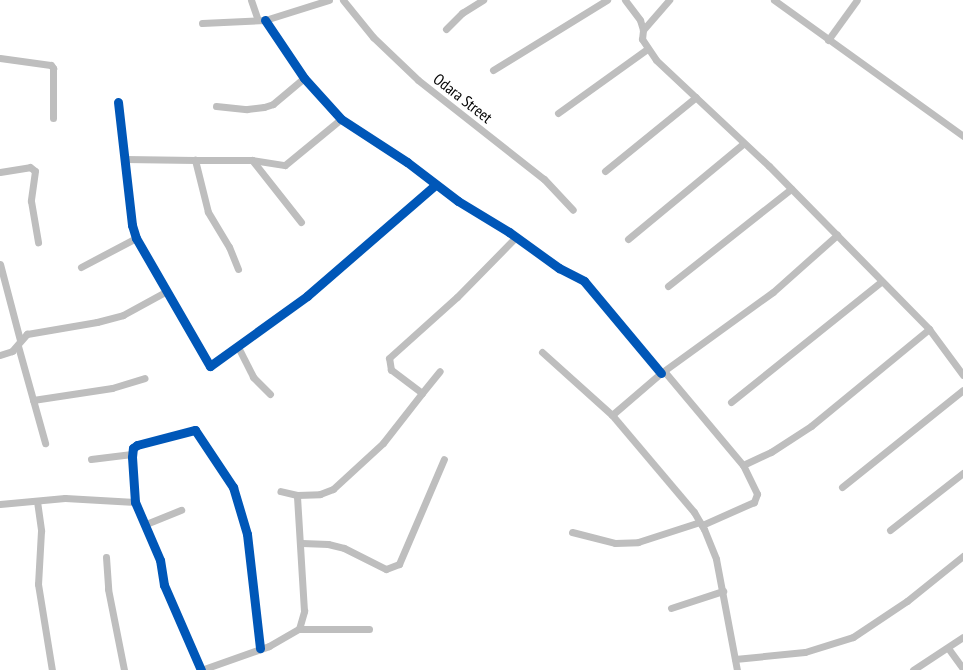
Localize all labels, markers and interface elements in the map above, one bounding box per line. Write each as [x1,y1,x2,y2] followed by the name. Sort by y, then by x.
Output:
[430,69,496,127] street label: Odara Street

